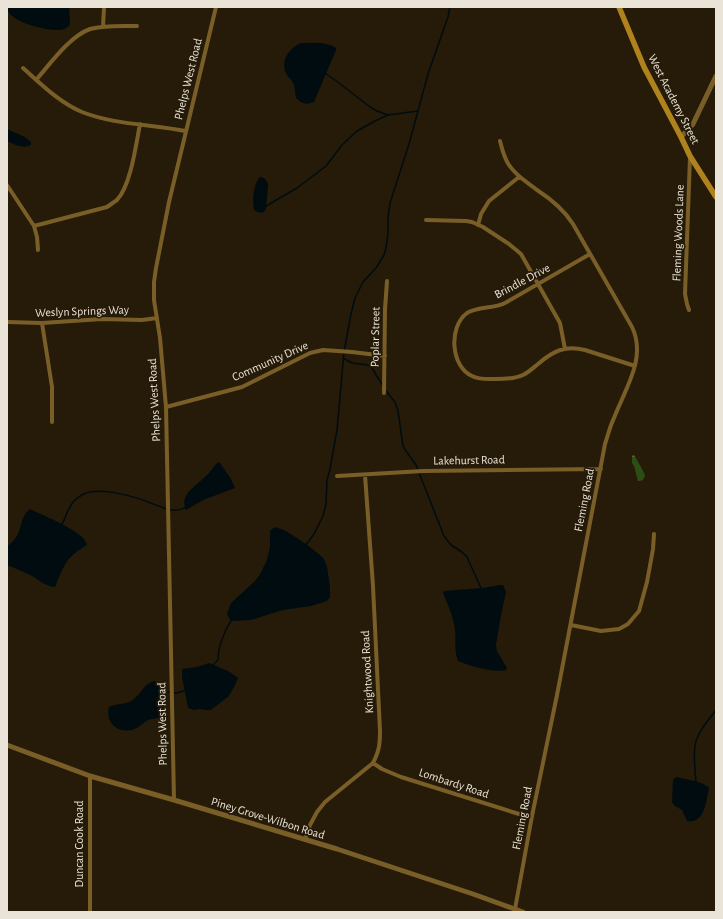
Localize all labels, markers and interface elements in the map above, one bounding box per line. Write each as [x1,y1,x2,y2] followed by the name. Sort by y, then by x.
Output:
[172,37,204,121] street label: Phelps West Road
[645,52,702,147] street label: West Academy Street
[670,184,686,282] street label: Fleming Woods Lane
[492,261,552,301] street label: Brindle Drive
[35,303,129,320] street label: Weslyn Springs Way
[368,307,382,367] street label: Poplar Street
[230,339,310,384] street label: Community Drive
[146,358,162,442] street label: Phelps West Road
[433,453,505,467] street label: Lakehurst Road
[572,467,596,533] street label: Fleming Road
[359,630,375,714] street label: Knightwood Road
[155,682,169,766] street label: Phelps West Road
[417,766,490,801] street label: Lombardy Road
[510,785,534,851] street label: Fleming Road
[209,795,326,842] street label: Piney Grove-Wilbon Road
[73,800,85,888] street label: Duncan Cook Road

